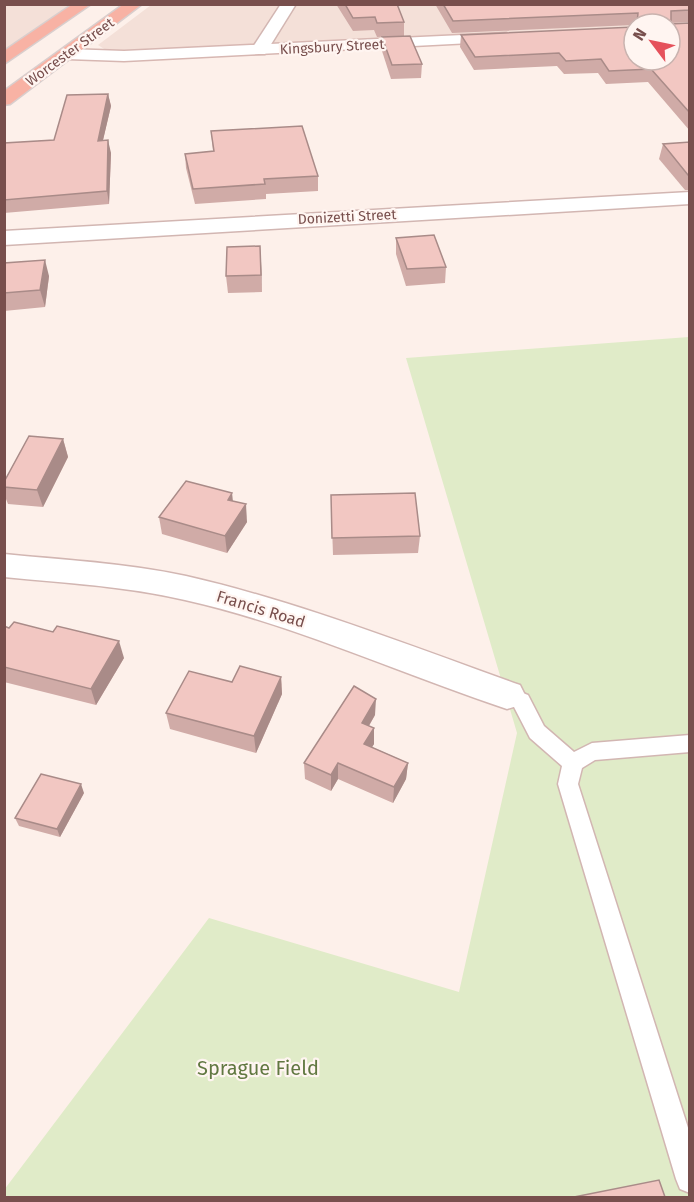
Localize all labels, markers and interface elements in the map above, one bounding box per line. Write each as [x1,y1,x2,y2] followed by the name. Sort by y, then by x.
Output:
[622,12,682,72] north arrow
[23,14,118,90] street label: Worcester Street
[629,25,651,44] text: N
[279,36,386,58] street label: Kingsbury Street
[297,206,398,228] street label: Donizetti Street
[214,587,308,631] street label: Francis Road
[197,1056,319,1080] park label: Sprague Field

